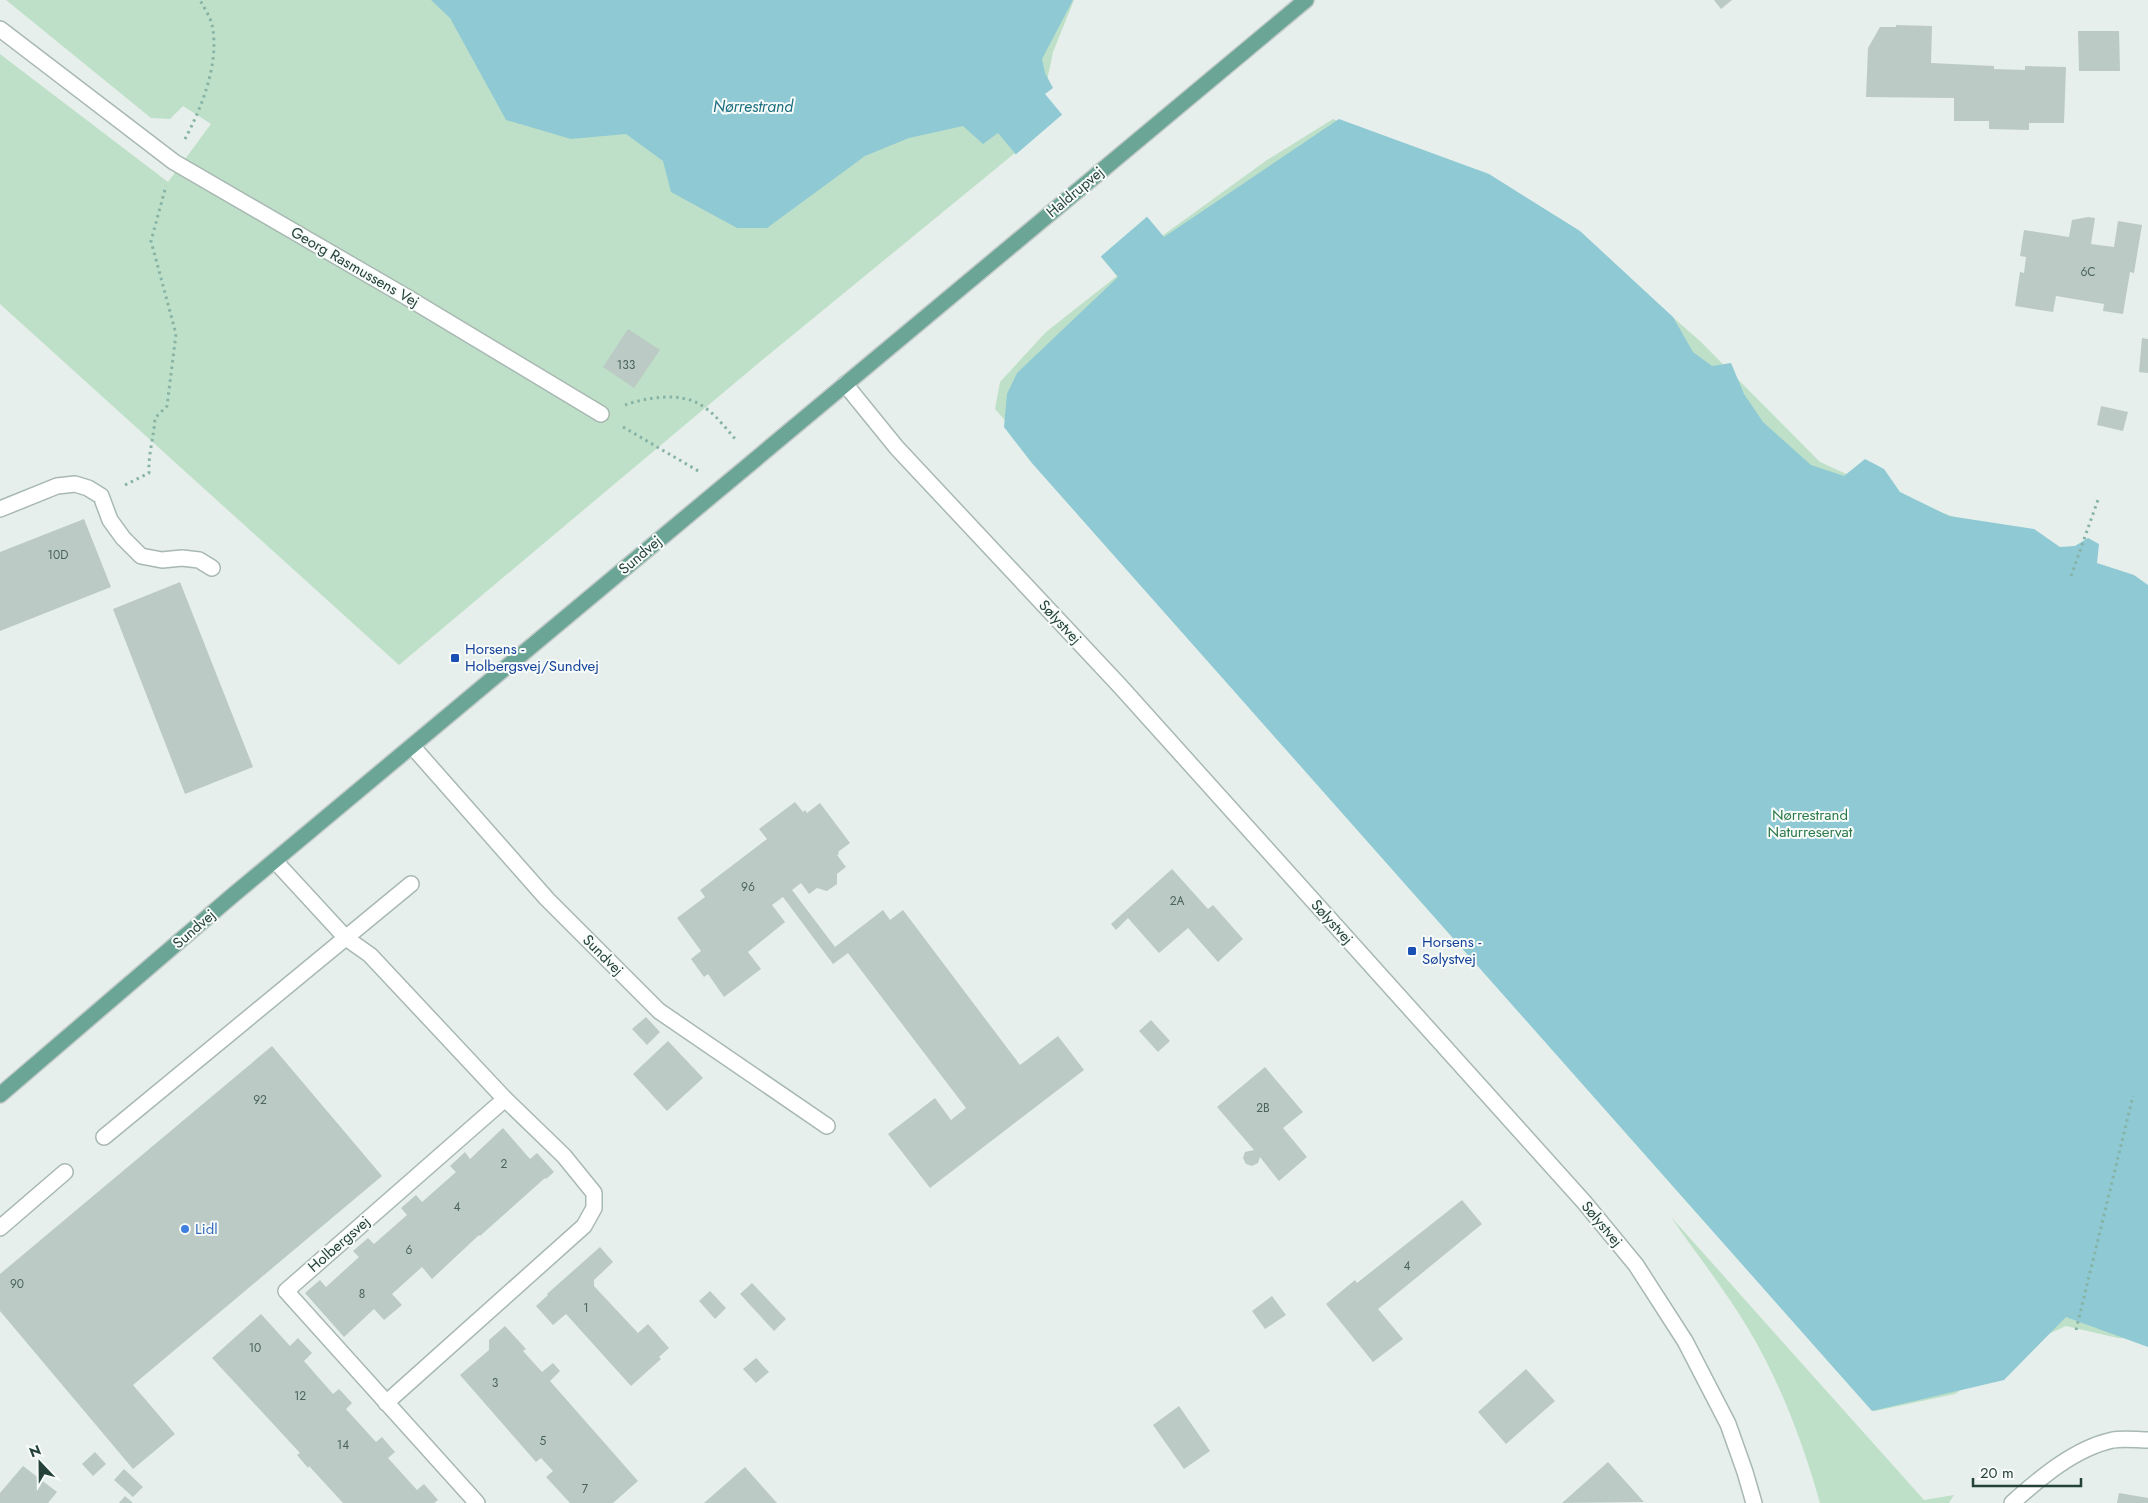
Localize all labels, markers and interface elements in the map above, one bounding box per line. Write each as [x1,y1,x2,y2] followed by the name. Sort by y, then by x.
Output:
[713,95,794,118] water label: Nørrestrand
[1041,161,1109,223] street label: Haldrupvej
[287,221,423,313] street label: Georg Rasmussens Vej
[2080,263,2096,281] house number: 6C
[617,356,636,374] house number: 133
[614,530,666,580] street label: Sundvej
[48,546,68,564] house number: 10D
[1034,595,1086,649] street label: Sølystvej
[465,638,599,677] place label: Horsens - Holbergsvej/Sundvej
[449,652,461,664] marker: Horsens - Holbergsvej/Sundvej
[1768,804,1853,843] park label: Nørrestrand Naturreservat
[741,878,755,896] house number: 96
[1170,892,1184,910] house number: 2A
[1306,895,1358,949] street label: Sølystvej
[168,904,220,954] street label: Sundvej
[577,929,629,981] street label: Sundvej
[1422,931,1482,970] place label: Horsens - Sølystvej
[1406,945,1418,957] marker: Horsens - Sølystvej
[253,1091,267,1109] house number: 92
[1256,1099,1270,1117] house number: 2B
[501,1155,508,1173] house number: 2
[1576,1196,1628,1252] street label: Sølystvej
[454,1198,461,1216] house number: 4
[303,1211,375,1277] street label: Holbergsvej
[195,1218,218,1240] place label: Lidl
[179,1223,191,1235] marker: Lidl
[406,1241,413,1259] house number: 6
[1404,1257,1411,1275] house number: 4
[10,1275,24,1293] house number: 90
[359,1285,365,1303] house number: 8
[583,1299,589,1317] house number: 1
[249,1339,261,1357] house number: 10
[492,1374,499,1392] house number: 3
[294,1387,306,1405] house number: 12
[540,1432,547,1450] house number: 5
[337,1436,349,1454] house number: 14
[15,1438,65,1488] north arrow
[26,1440,44,1462] text: N
[1973,1456,2080,1488] scale bar
[1980,1462,2014,1484] text: 20 m
[582,1480,589,1498] house number: 7

